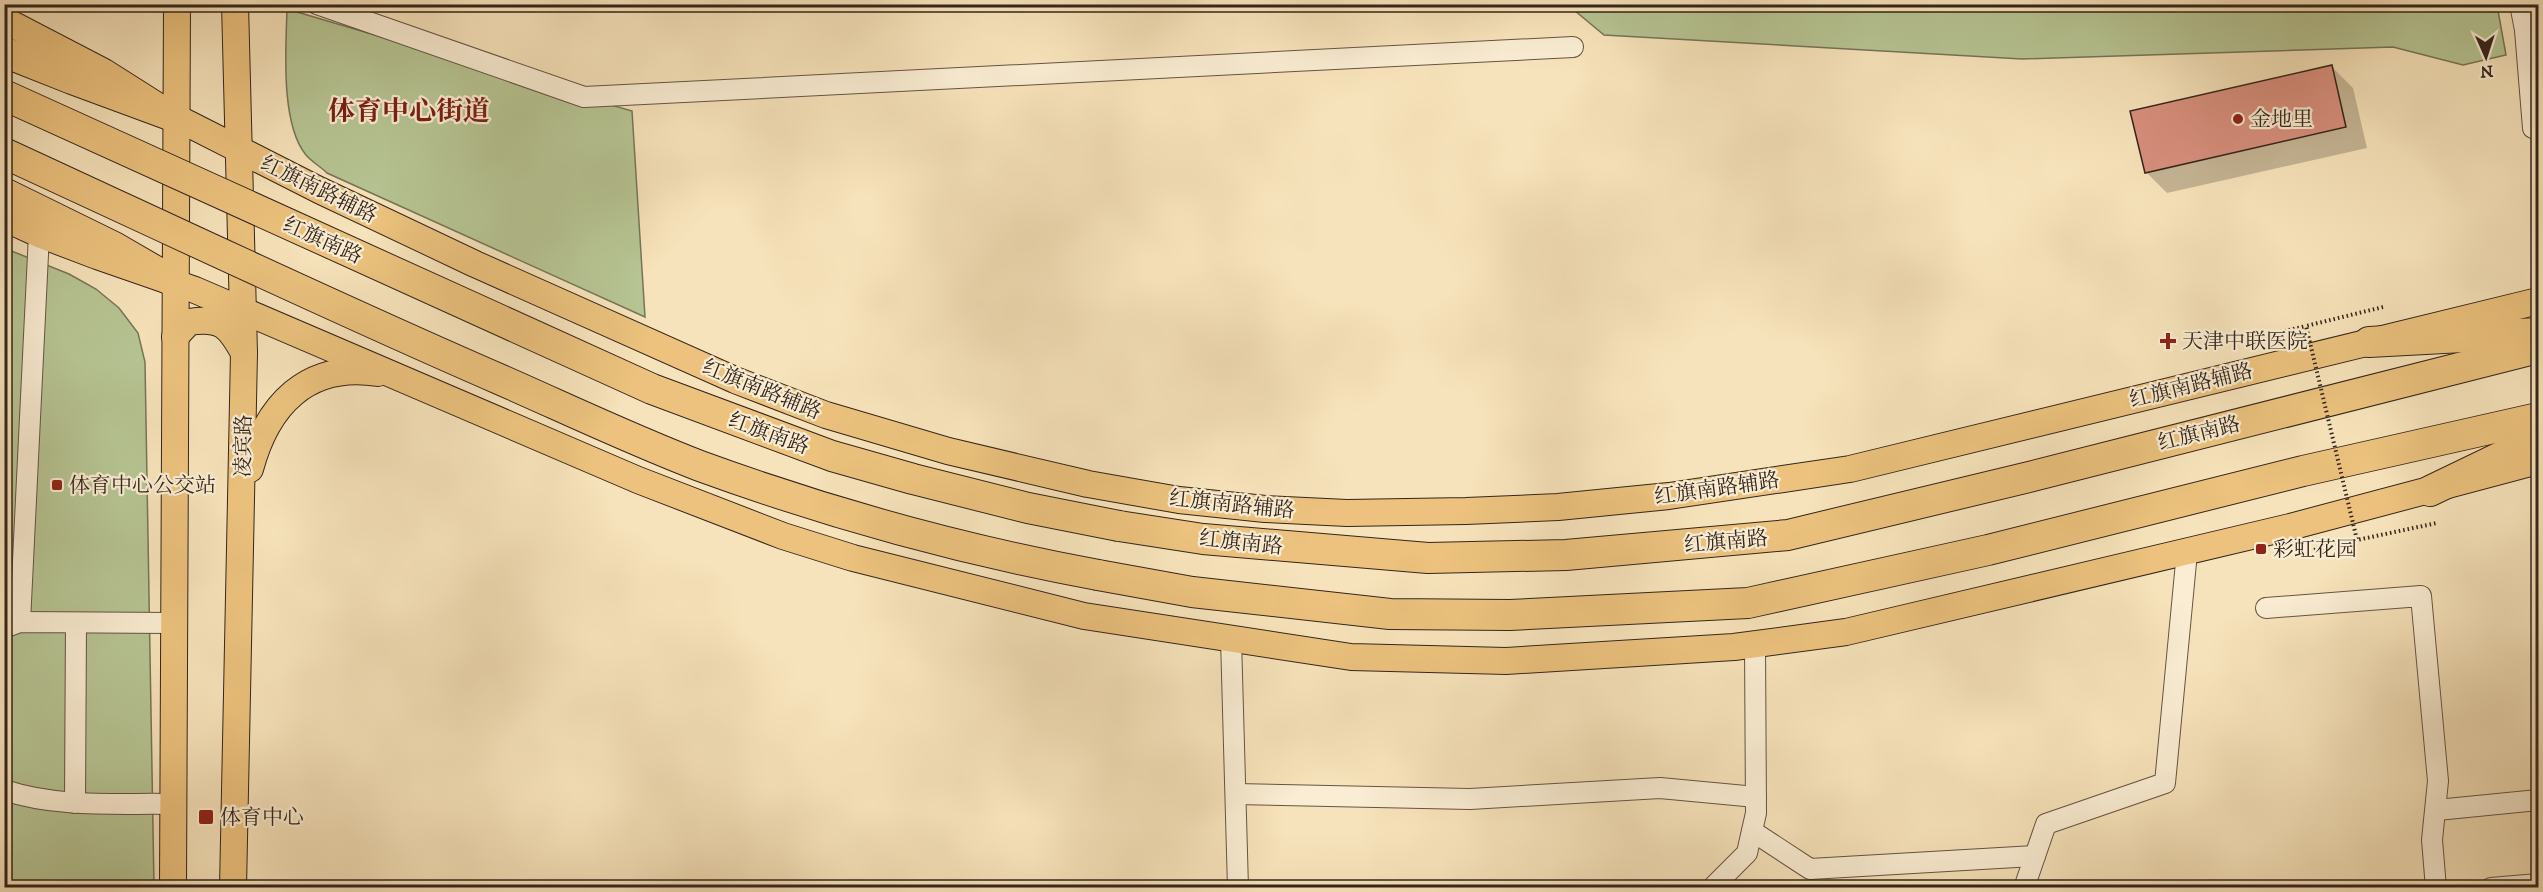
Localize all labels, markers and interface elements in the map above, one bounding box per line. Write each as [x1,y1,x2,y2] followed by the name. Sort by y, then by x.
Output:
[2456,27,2516,87] north arrow
[2480,61,2494,81] text: N
[328,95,490,129] district label: 体育中心街道
[2250,107,2313,133] place label: 金地里
[2231,112,2245,126] marker: 金地里
[256,151,381,229] street label: 红旗南路辅路
[279,212,366,270] street label: 红旗南路
[2182,329,2308,355] place label: 天津中联医院
[2159,332,2177,350] marker: 天津中联医院
[698,354,825,426] street label: 红旗南路辅路
[2127,358,2256,414] street label: 红旗南路辅路
[725,407,813,461] street label: 红旗南路
[2155,411,2243,457] street label: 红旗南路
[230,414,258,478] street label: 凌宾路
[1653,467,1781,511] street label: 红旗南路辅路
[69,473,216,499] place label: 体育中心公交站
[50,478,64,492] marker: 体育中心公交站
[1168,485,1296,525] street label: 红旗南路辅路
[1683,525,1769,559] street label: 红旗南路
[1198,526,1284,560] street label: 红旗南路
[2273,537,2357,563] place label: 彩虹花园
[2254,542,2268,556] marker: 彩虹花园
[220,805,304,831] place label: 体育中心
[197,808,215,826] marker: 体育中心

